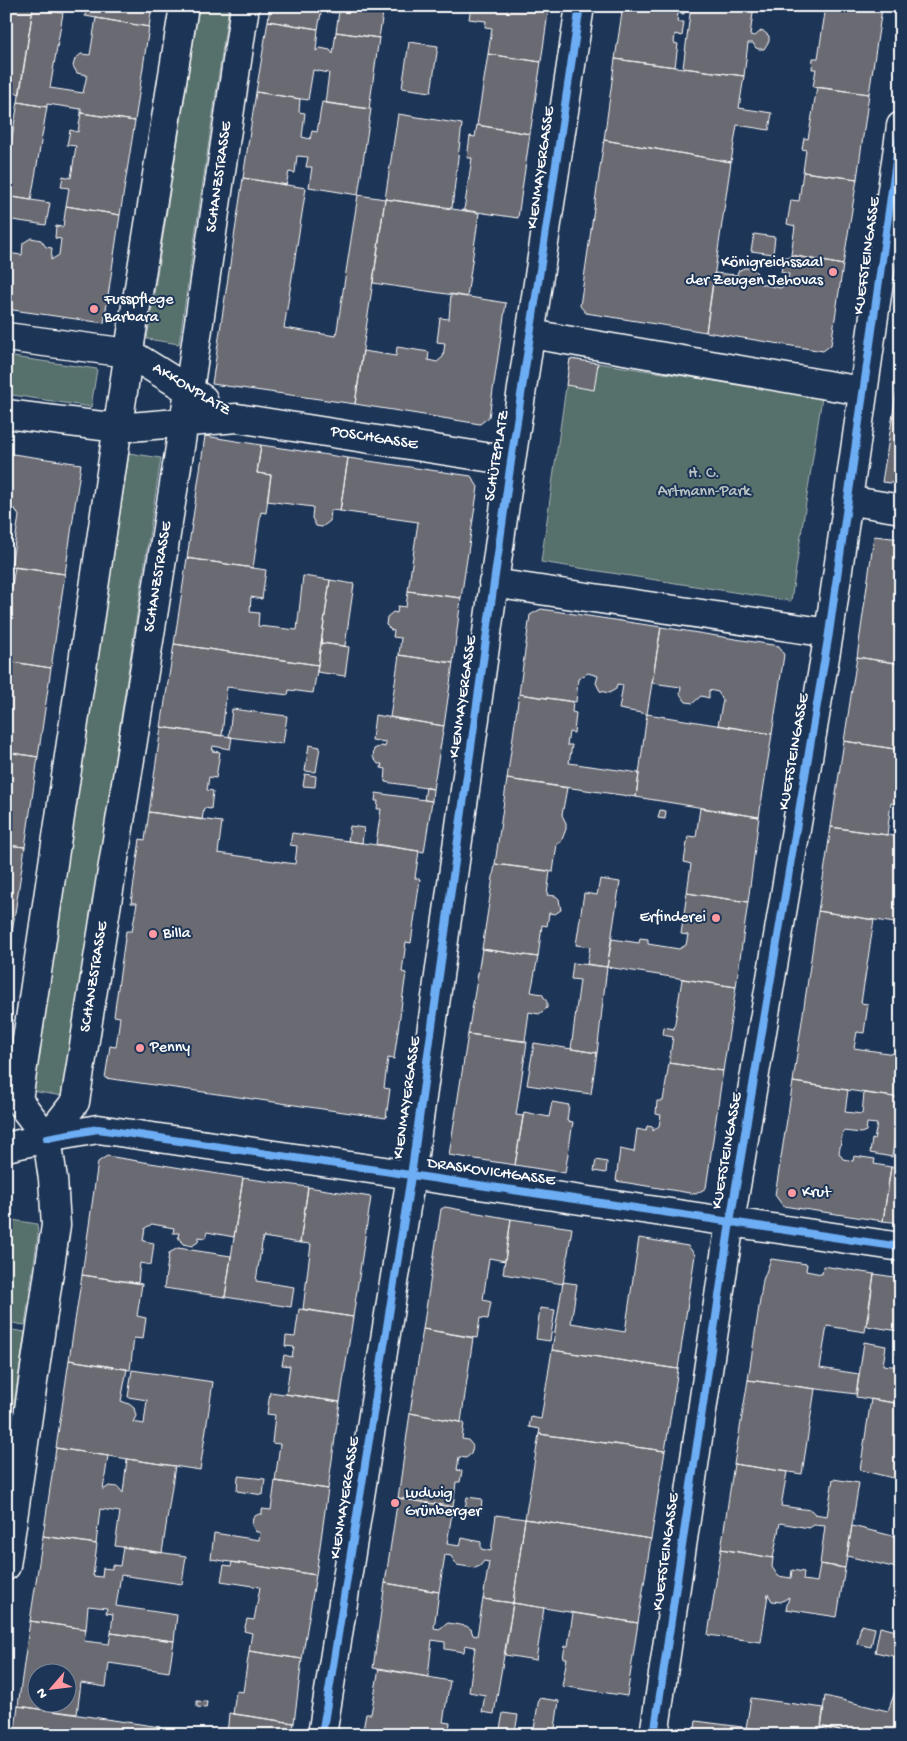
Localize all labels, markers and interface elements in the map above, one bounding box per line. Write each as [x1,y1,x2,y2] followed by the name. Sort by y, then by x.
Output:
[524,104,560,231] street label: KIENMAYERGASSE
[203,119,237,234] street label: SCHANZSTRASSE
[850,195,886,316] street label: KUEFSTEINGASSE
[686,254,824,291] place label: Königreichssaal der Zeugen Jehovas
[827,266,839,278] marker: Königreichssaal der Zeugen Jehovas
[103,291,174,328] place label: Fusspflege Barbara
[88,303,100,315] marker: Fusspflege Barbara
[148,359,234,421] street label: AKKONPLATZ
[481,409,515,503] street label: SCHÜTZPLATZ
[328,423,420,455] street label: POSCHGASSE
[658,465,752,502] park label: H. C. Artmann-Park
[141,519,177,634] street label: SCHANZSTRASSE
[446,633,482,760] street label: KIENMAYERGASSE
[775,691,815,812] street label: KUEFSTEINGASSE
[639,909,706,928] place label: Erfinderei
[710,912,722,924] marker: Erfinderei
[77,919,113,1034] street label: SCHANZSTRASSE
[162,925,192,944] place label: Billa
[147,928,159,940] marker: Billa
[390,1034,426,1161] street label: KIENMAYERGASSE
[149,1039,190,1058] place label: Penny
[134,1042,146,1054] marker: Penny
[708,1090,748,1211] street label: KUEFSTEINGASSE
[425,1154,557,1192] street label: DRASKOVICHGASSE
[802,1184,832,1203] place label: Krut
[786,1187,798,1199] marker: Krut
[327,1434,365,1561] street label: KIENMAYERGASSE
[405,1485,483,1522] place label: Ludwig Grünberger
[649,1491,685,1612] street label: KUEFSTEINGASSE
[389,1497,401,1509] marker: Ludwig Grünberger
[28,1664,78,1714] north arrow
[33,1685,52,1701] text: N

